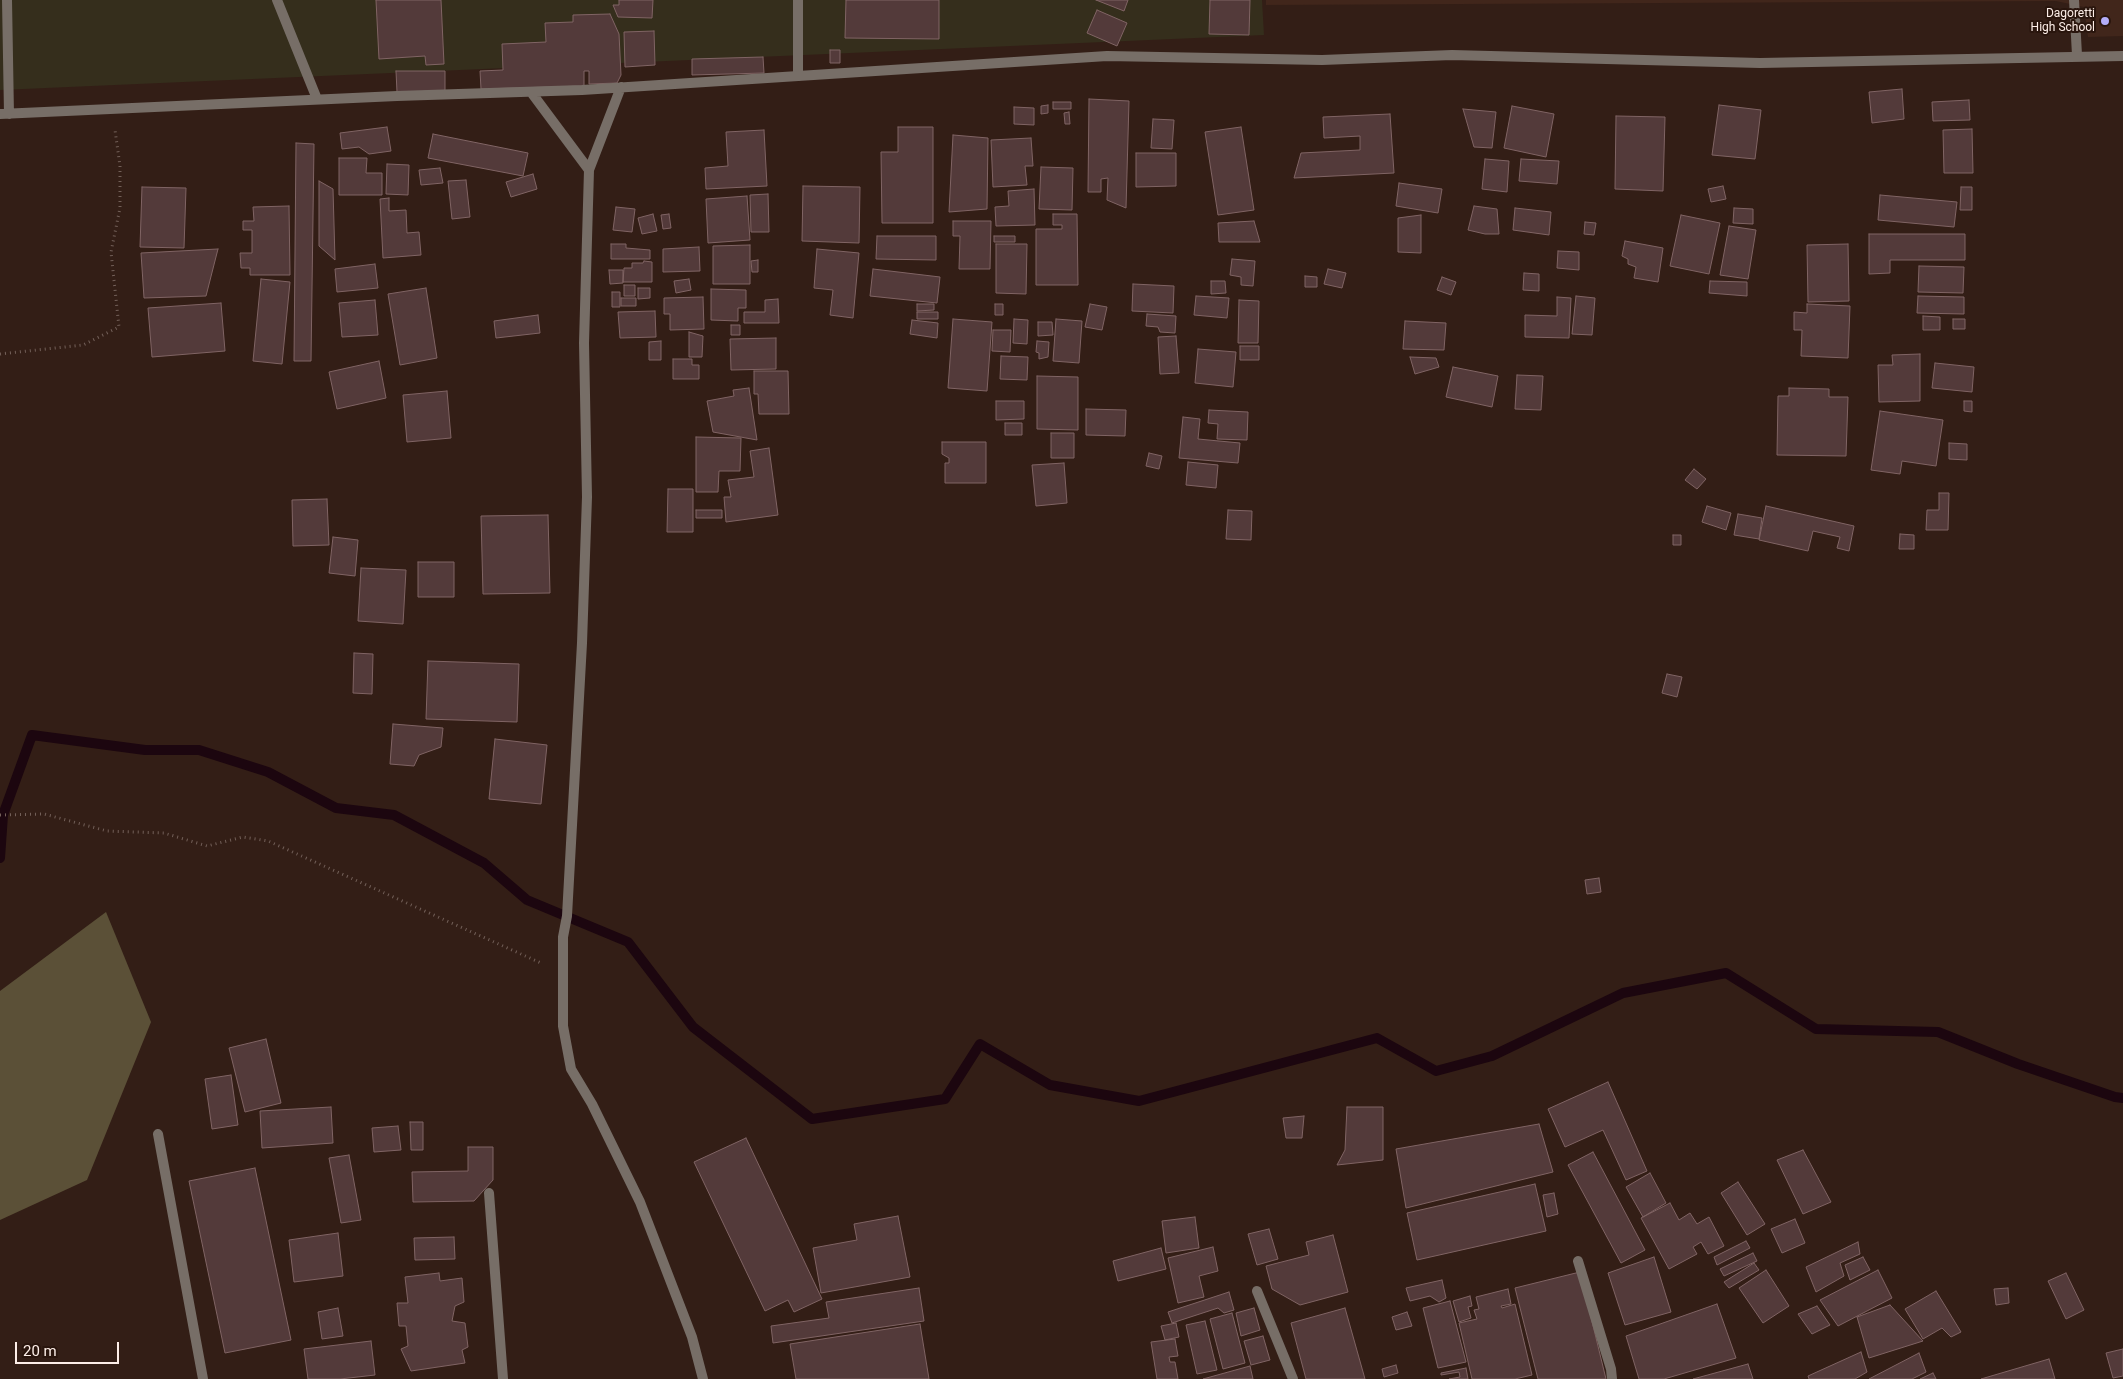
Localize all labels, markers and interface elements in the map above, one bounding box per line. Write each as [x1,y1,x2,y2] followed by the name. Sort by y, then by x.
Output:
[2031,7,2095,35] place label: Dagoretti High School
[2099,15,2111,27] marker: Dagoretti High School
[18,1332,121,1364] scale bar
[23,1342,57,1360] text: 20 m

